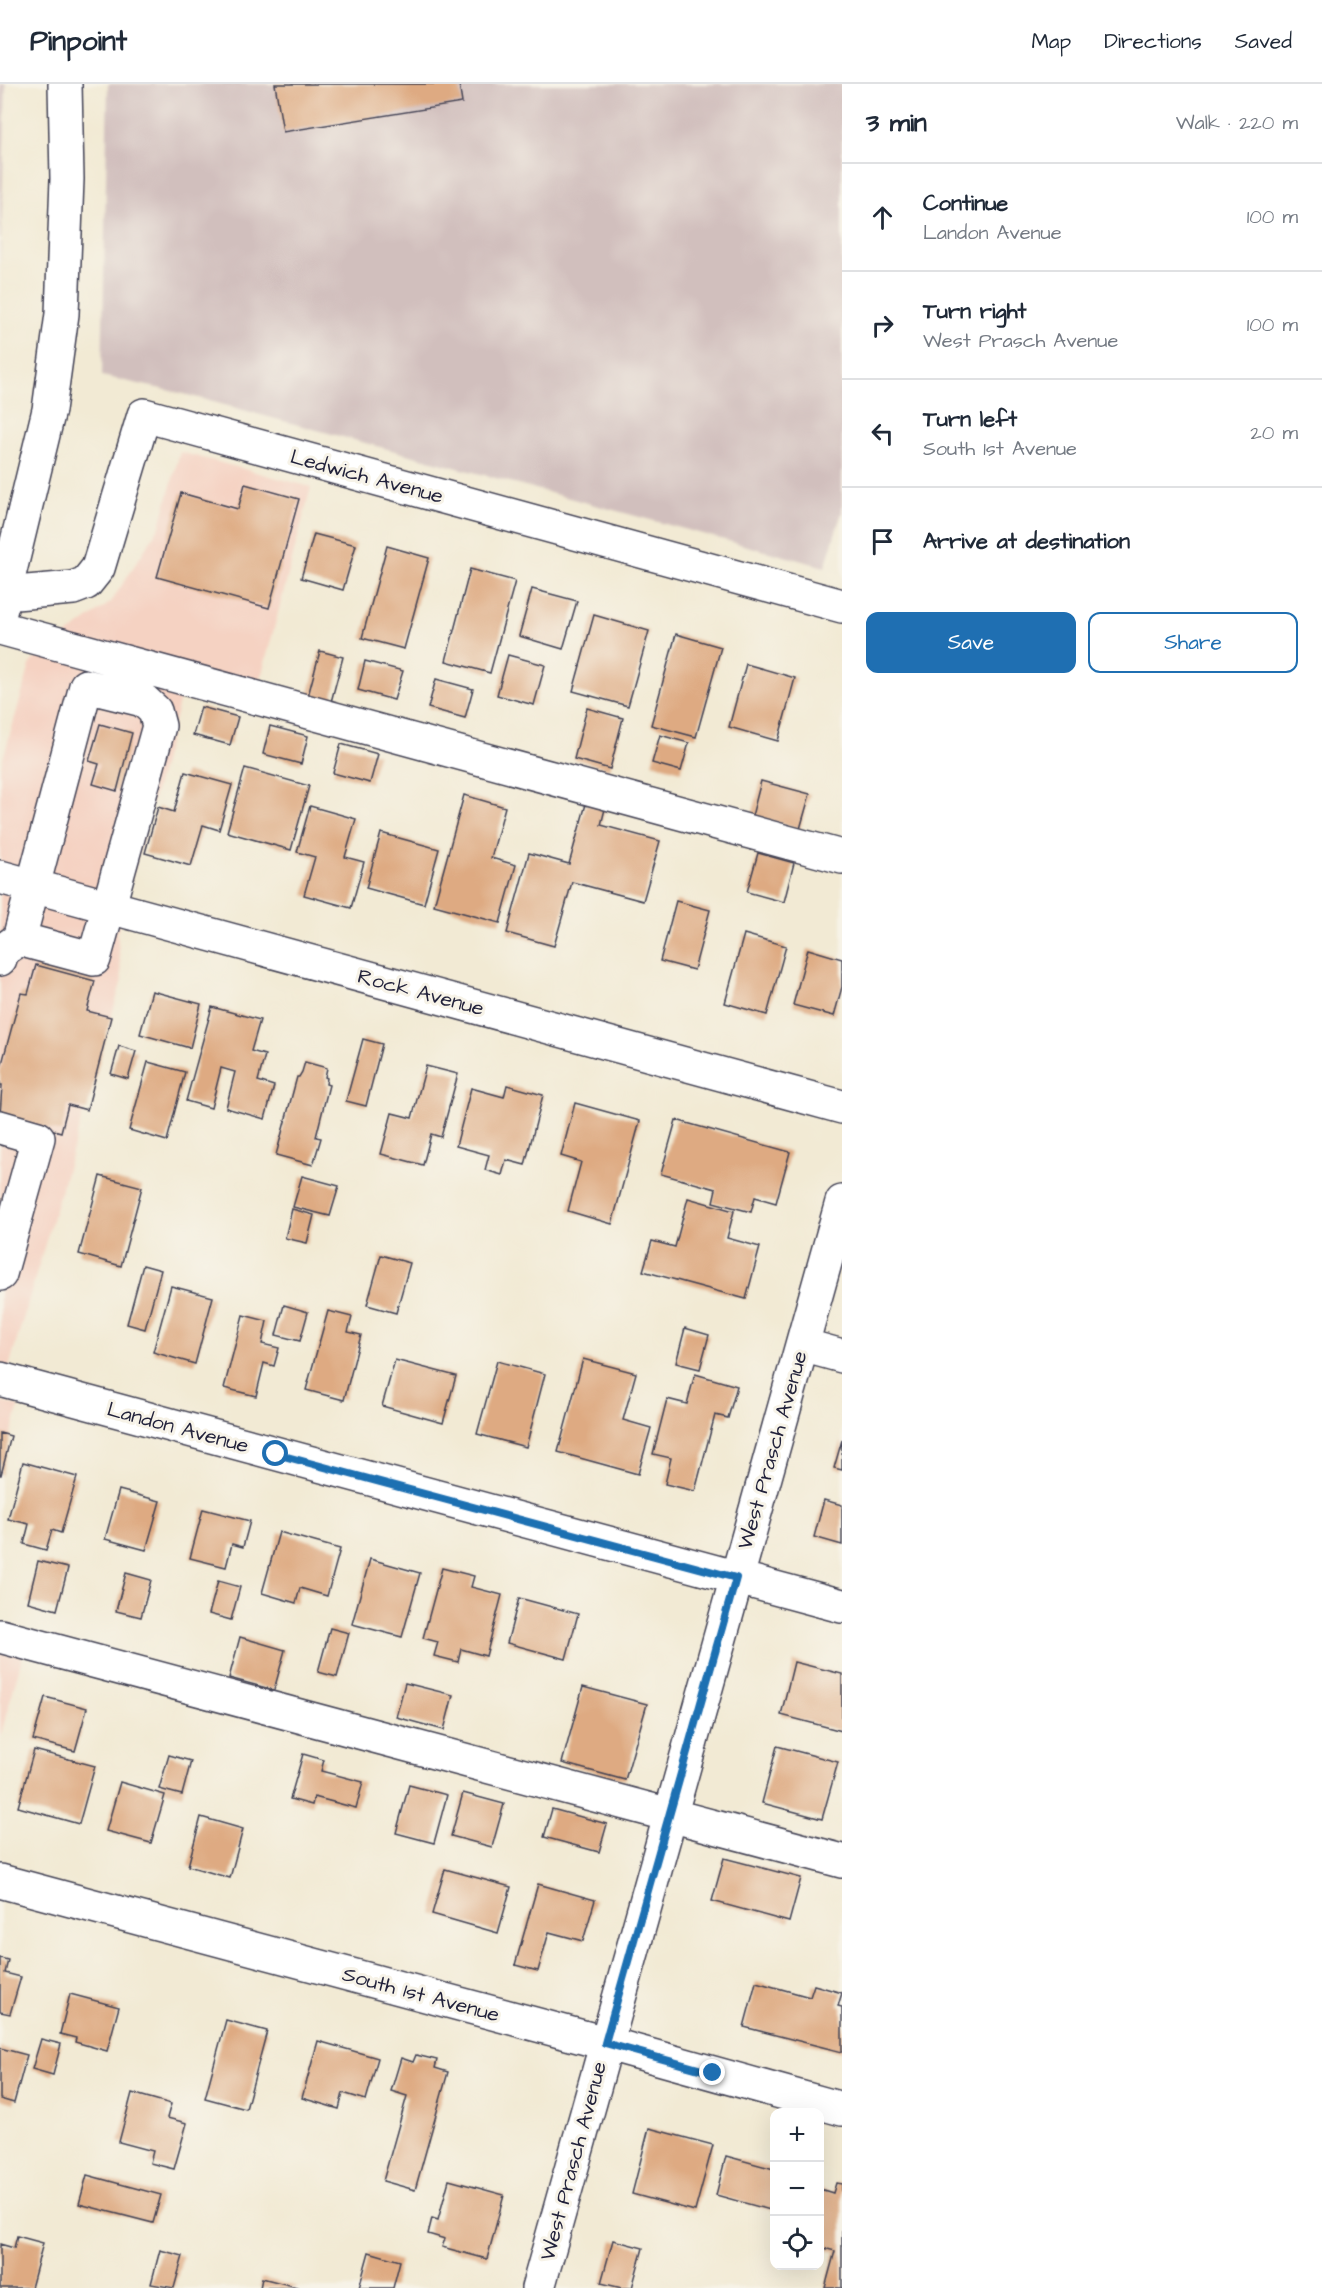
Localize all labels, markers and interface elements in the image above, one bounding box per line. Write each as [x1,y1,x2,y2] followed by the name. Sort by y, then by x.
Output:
[30,22,127,61] text: Pinpoint
[1031,27,1071,56] text: Map
[1104,27,1202,56] text: Directions
[1235,27,1292,56] text: Saved
[866,105,927,141] text: 3 min
[1176,109,1298,137] text: Walk · 220 m
[923,188,1008,219] text: Continue
[866,201,899,234] icon: ahead
[1247,203,1298,231] text: 100 m
[923,219,1062,247] text: Landon Avenue
[923,296,1026,327] text: Turn right
[866,309,899,342] icon: right
[1247,311,1298,339] text: 100 m
[923,327,1118,355] text: West Prasch Avenue
[923,404,1017,435] text: Turn left
[866,417,899,450] icon: left
[1250,419,1298,447] text: 20 m
[923,435,1077,463] text: South 1st Avenue
[287,442,447,511] street label: Ledwich Avenue
[866,525,899,558] icon: arrive
[923,526,1130,557] text: Arrive at destination
[866,612,1076,673] button: Save
[1088,612,1298,673] button: Share
[355,962,487,1023] street label: Rock Avenue
[730,1348,815,1553] street label: West Prasch Avenue
[104,1395,252,1460] street label: Landon Avenue
[262,1440,288,1466] route start
[339,1960,503,2029] street label: South 1st Avenue
[533,2058,614,2264] street label: West Prasch Avenue
[699,2059,725,2085] route end
[770,2108,824,2270] map controls
[770,2108,824,2162] button: +
[770,2162,824,2216] button: −
[770,2216,824,2270] button: locate

